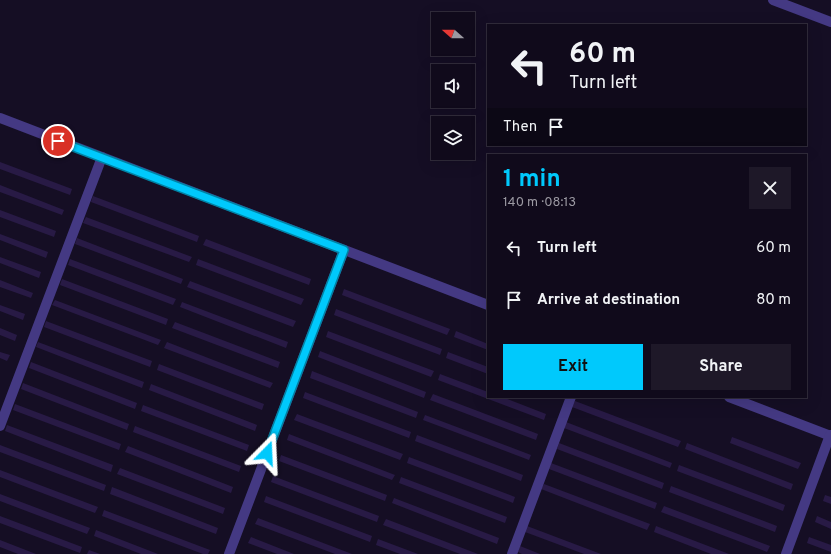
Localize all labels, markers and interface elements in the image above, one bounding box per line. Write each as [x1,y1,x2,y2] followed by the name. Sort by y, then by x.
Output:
[431,12,475,56] north arrow
[431,12,475,160] map controls
[569,37,636,73] text: 60 m
[503,40,555,92] icon: left
[431,64,475,108] button: sound
[569,72,637,95] text: Turn left
[431,116,475,160] button: layers
[545,116,567,138] icon: arrive
[503,118,537,137] text: Then
[41,124,75,158] pin
[47,130,69,152] icon: arrive
[503,165,561,195] text: 1 min
[749,167,791,209] button: close
[503,195,576,211] text: 140 m · 08:13
[503,237,525,259] icon: left
[537,239,597,258] text: Turn left
[756,239,791,258] text: 60 m
[503,289,525,311] icon: arrive
[537,291,680,310] text: Arrive at destination
[756,291,791,310] text: 80 m
[503,344,643,390] button: Exit
[651,344,791,390] button: Share
[246,432,288,474] position arrow

